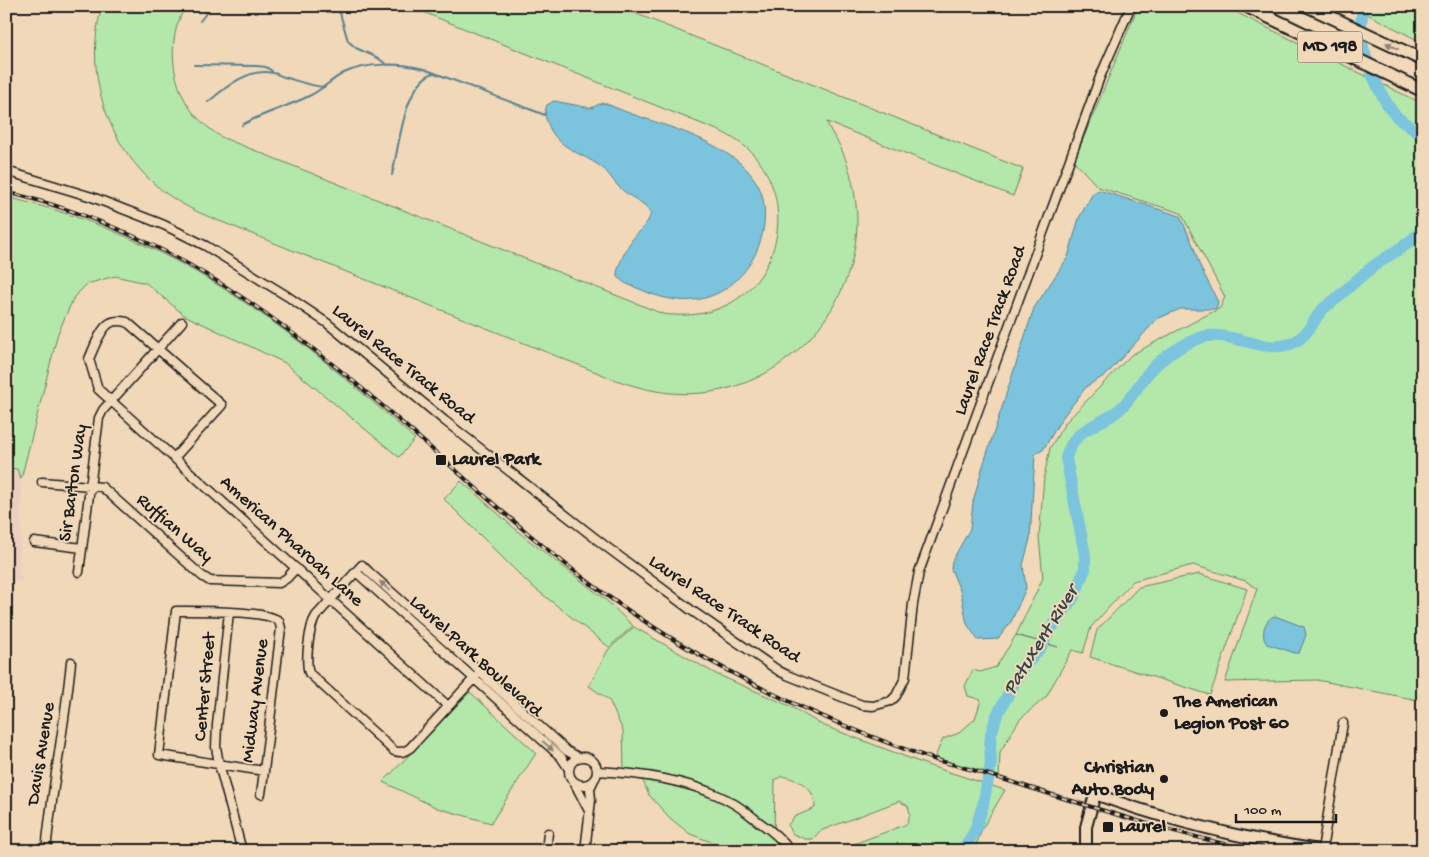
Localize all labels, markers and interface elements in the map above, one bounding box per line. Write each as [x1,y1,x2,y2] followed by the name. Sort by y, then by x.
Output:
[1298,32,1362,62] road number: MD 198
[1385,42,1399,50] one-way arrow
[950,241,1033,419] street label: Laurel Race Track Road
[326,300,481,431] street label: Laurel Race Track Road
[54,422,94,543] street label: Sir Barton Way
[452,449,542,472] place label: Laurel Park
[434,453,448,467] marker: Laurel Park
[214,471,368,613] street label: American Pharoah Lane
[131,489,218,569] street label: Ruffian Way
[644,551,806,670] street label: Laurel Race Track Road
[999,579,1087,700] water label: Patuxent River
[380,580,392,592] one-way arrow
[404,591,548,724] street label: Laurel Park Boulevard
[190,630,222,742] street label: Center Street
[237,638,275,764] street label: Midway Avenue
[1172,691,1289,736] place label: The American Legion Post 60
[22,701,62,809] street label: Davis Avenue
[1158,707,1170,719] marker: The American Legion Post 60
[542,740,554,752] one-way arrow
[1071,757,1155,802] place label: Christian Auto Body
[1158,773,1170,785] marker: Christian Auto Body
[1236,792,1336,824] scale bar
[1243,802,1282,820] text: 100 m
[1119,816,1166,839] place label: Laurel
[1101,820,1115,834] marker: Laurel

